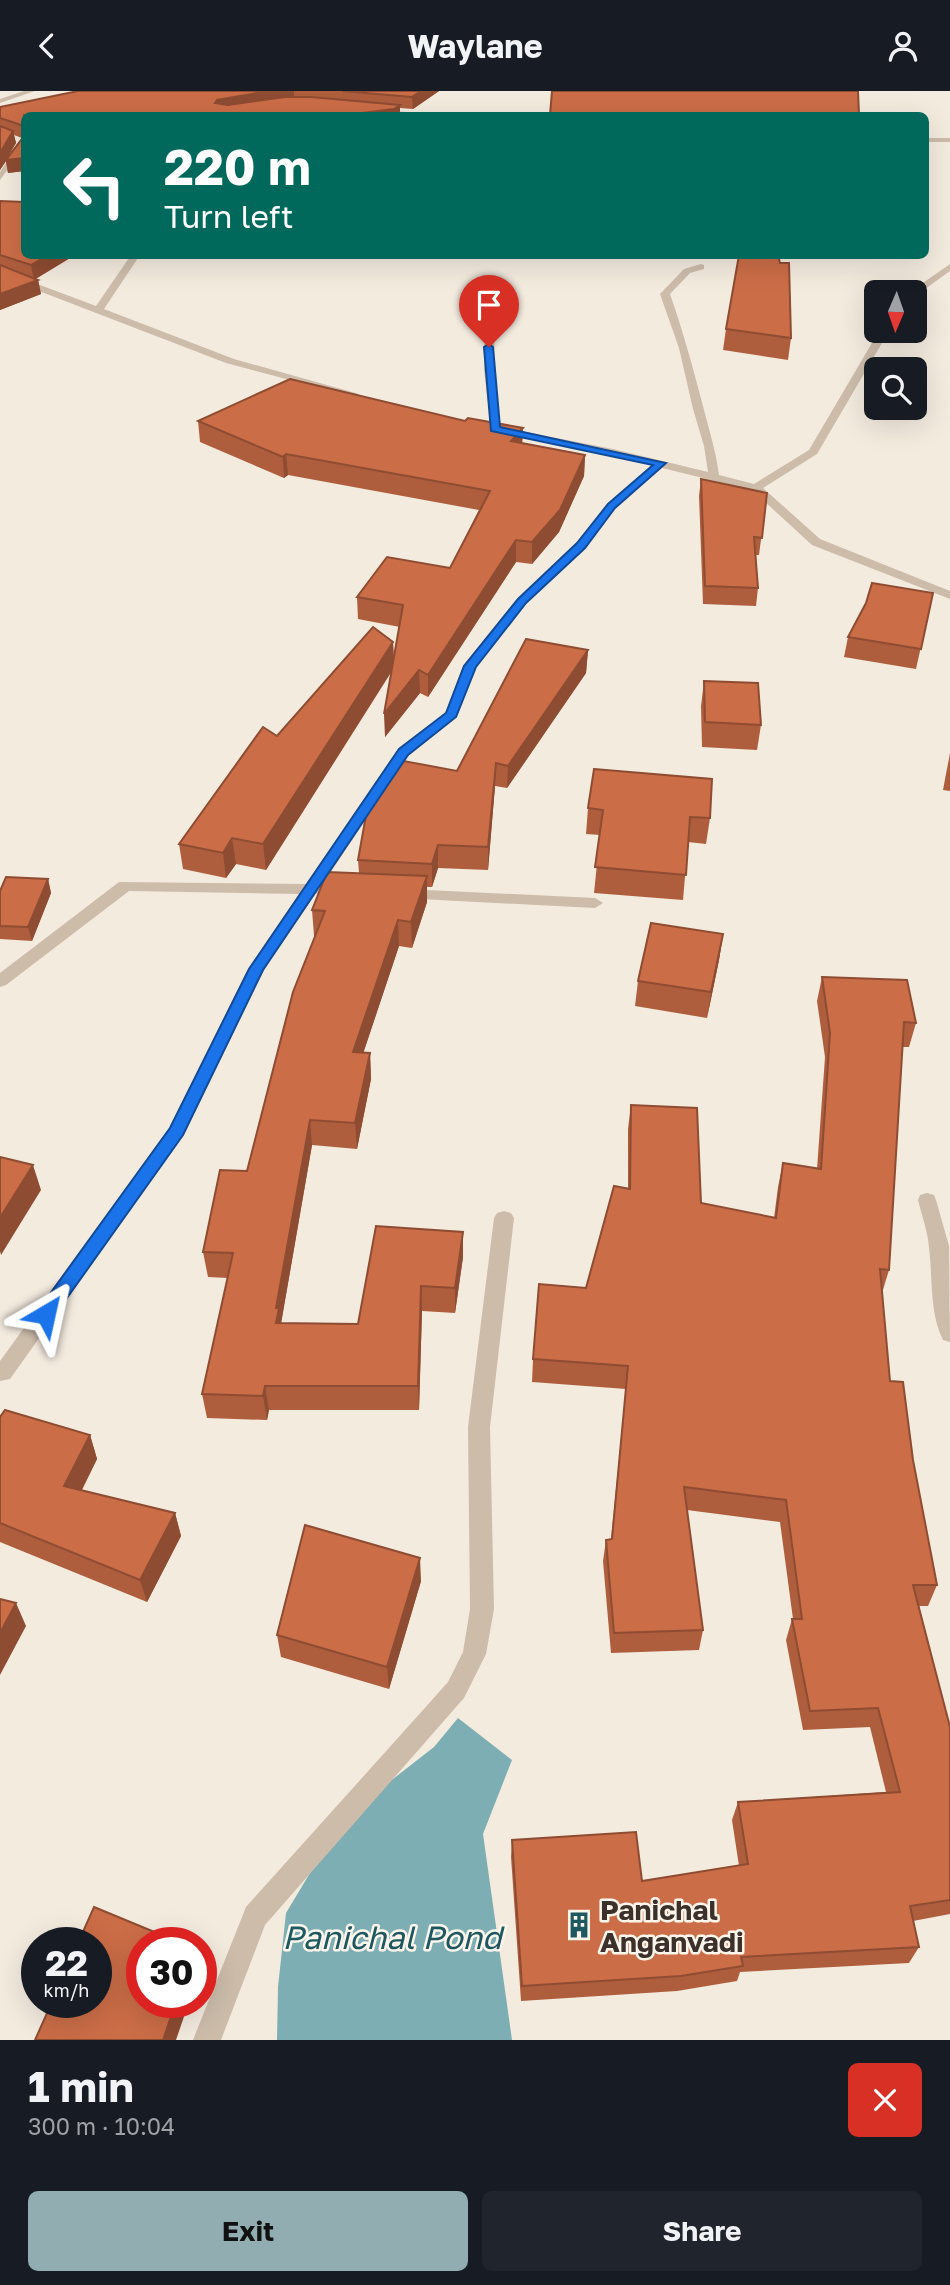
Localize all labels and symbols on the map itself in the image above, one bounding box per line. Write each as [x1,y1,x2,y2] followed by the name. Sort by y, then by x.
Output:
[459,275,519,347] pin
[864,280,928,343] north arrow
[9,1277,83,1351] position arrow
[600,1893,744,1958] place label: Panichal Anganvadi
[564,1910,594,1940] building icon: Panichal Anganvadi
[282,1918,505,1956] water label: Panichal Pond
[126,1927,217,2018] speed limit sign: 30

